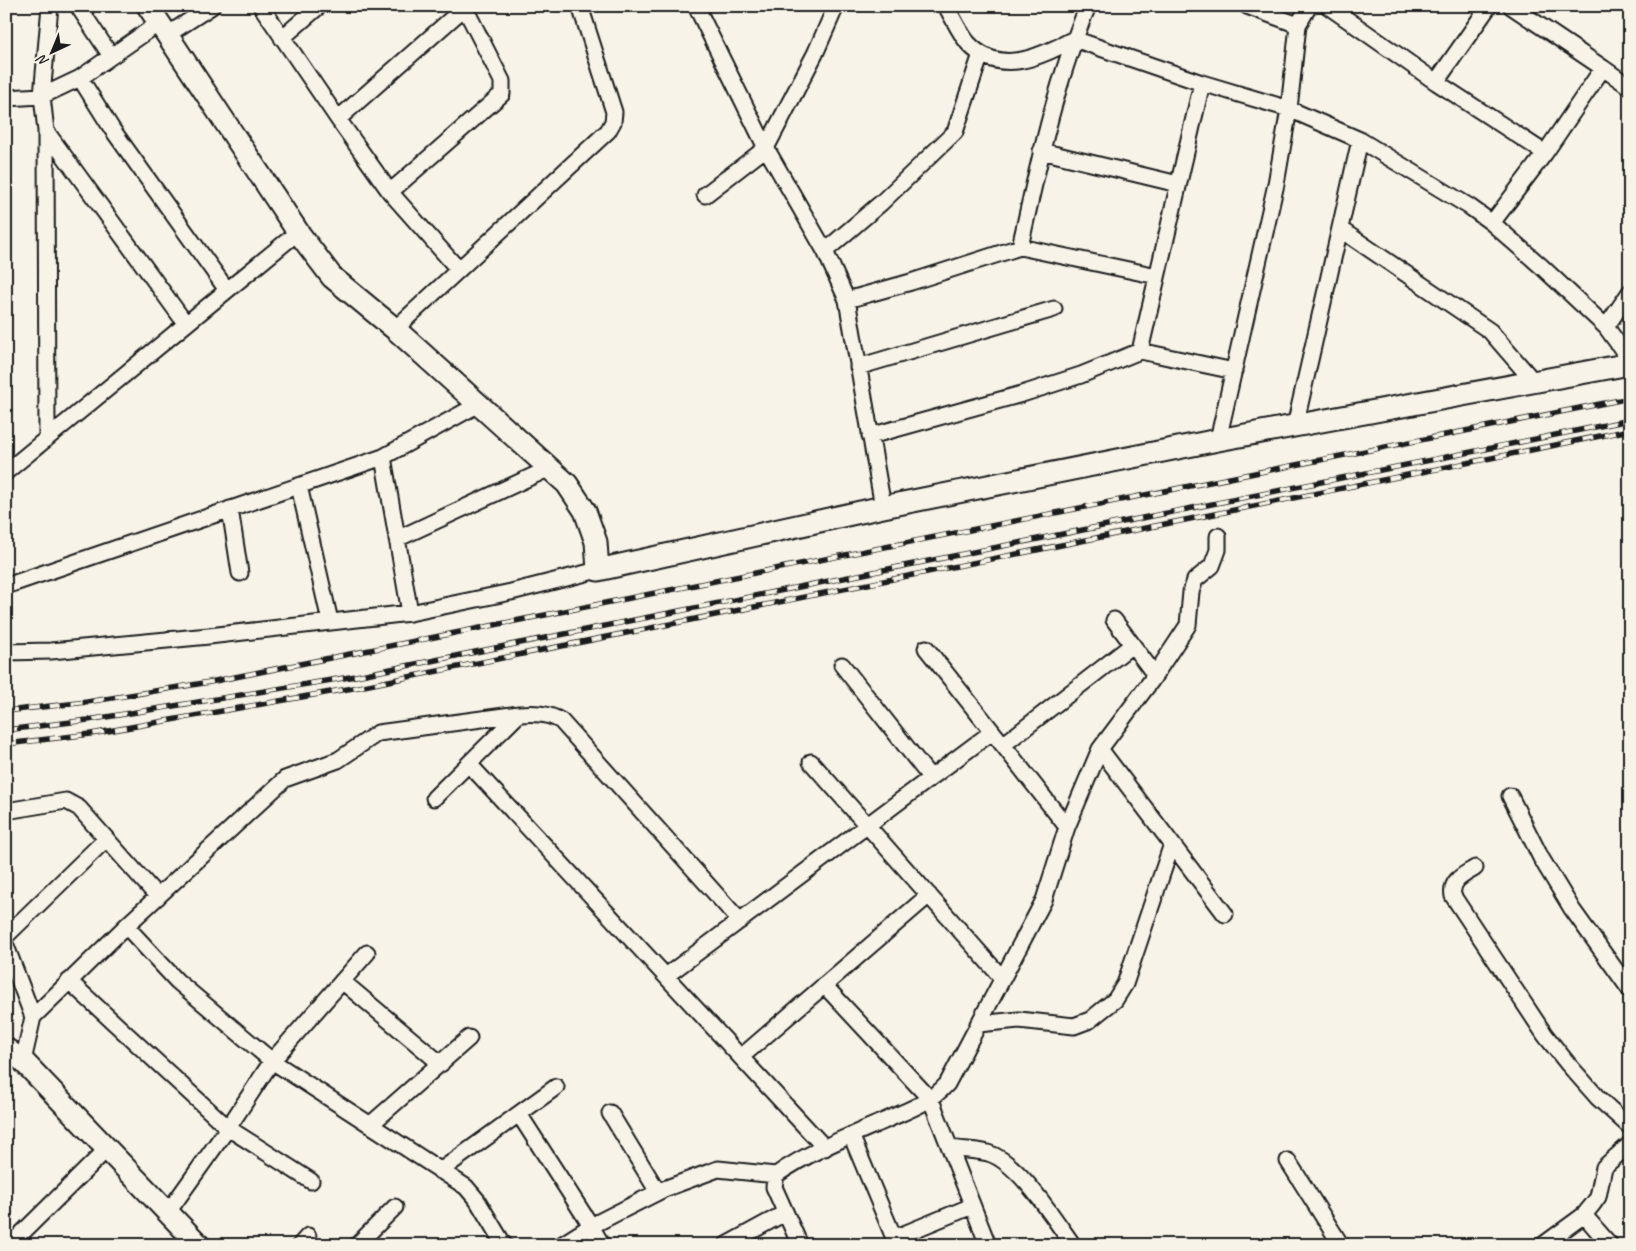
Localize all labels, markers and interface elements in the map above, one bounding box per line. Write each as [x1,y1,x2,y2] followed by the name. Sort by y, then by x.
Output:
[28,28,78,78] north arrow
[33,50,52,70] text: N

